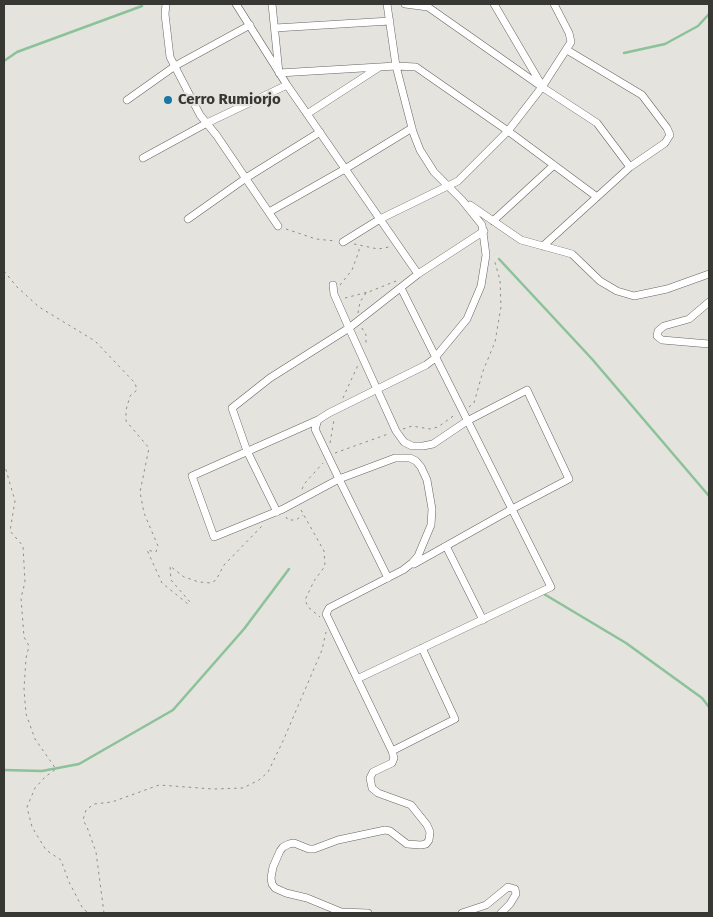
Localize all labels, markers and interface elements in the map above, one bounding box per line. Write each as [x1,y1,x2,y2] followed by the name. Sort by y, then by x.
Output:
[178,91,281,109] place label: Cerro Rumiorjo
[162,94,174,106] marker: Cerro Rumiorjo

